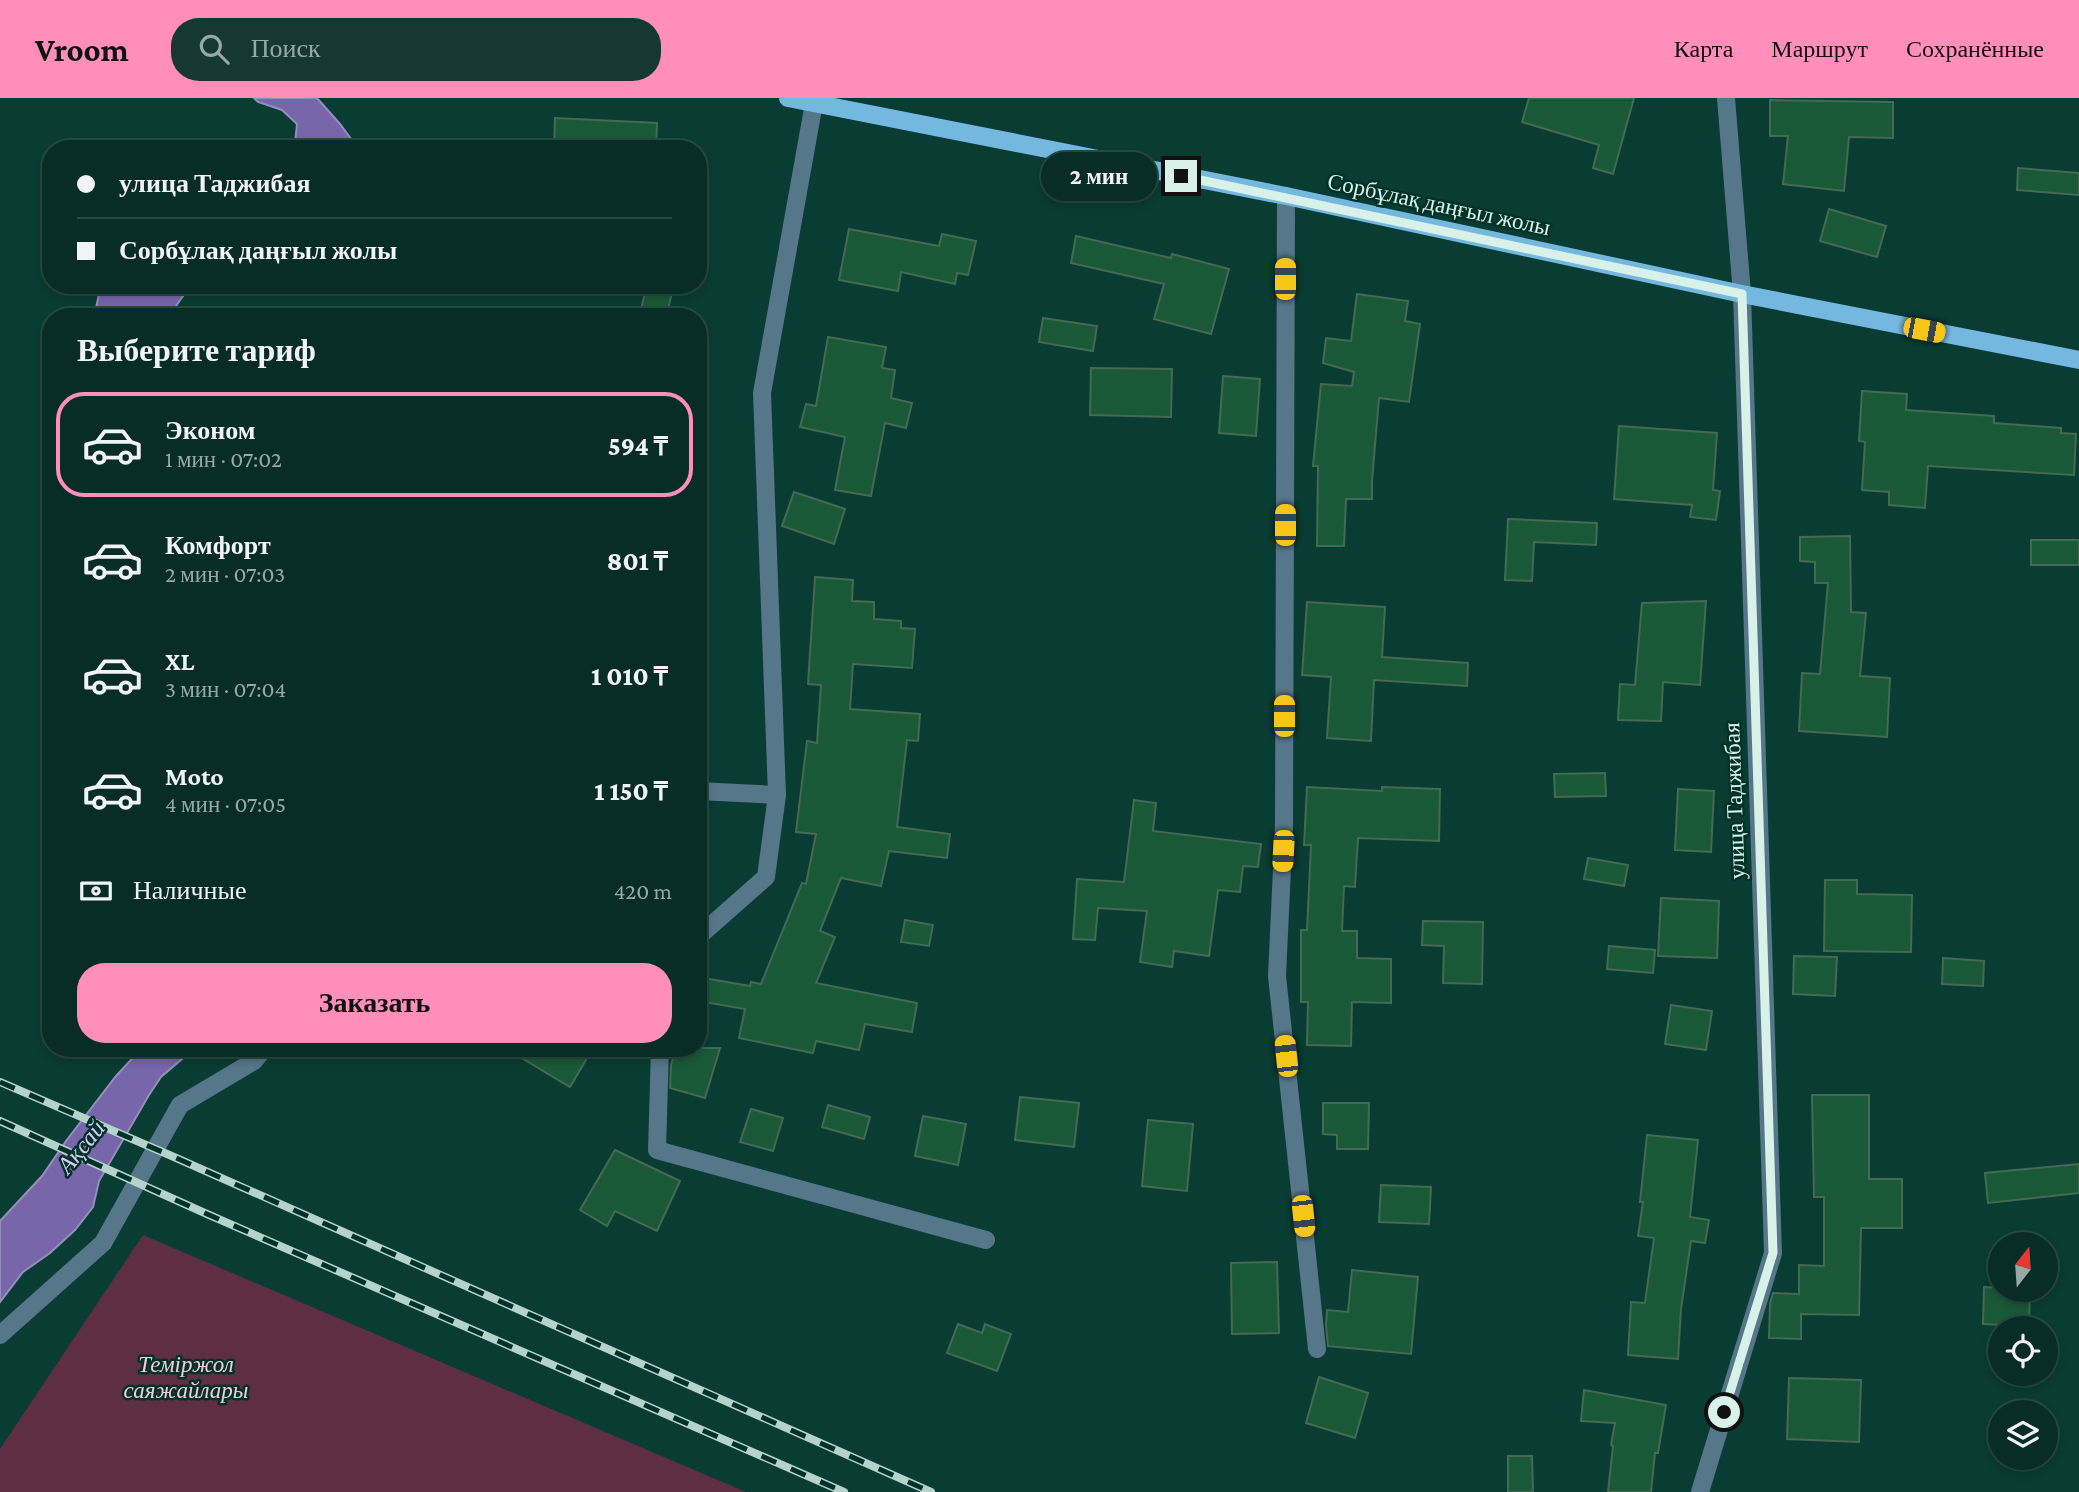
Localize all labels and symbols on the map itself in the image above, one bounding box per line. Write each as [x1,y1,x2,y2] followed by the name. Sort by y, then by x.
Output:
[1041,152,1156,200] callout: 2 мин
[1165,160,1197,192] route end
[1325,168,1553,240] street label: Сорбұлақ даңғыл жолы
[1275,258,1296,300] car
[1902,316,1947,344] car
[1275,504,1296,546] car
[1274,695,1295,737] car
[1718,722,1750,880] street label: улица Таджибая
[1272,829,1295,873] car
[1274,1034,1299,1078] car
[50,1115,110,1180] water label: Ақсай
[1291,1194,1316,1238] car
[1988,1232,2058,1302] north arrow
[124,1351,248,1403] park label: Теміржол саяжайлары
[1708,1396,1740,1428] route start

